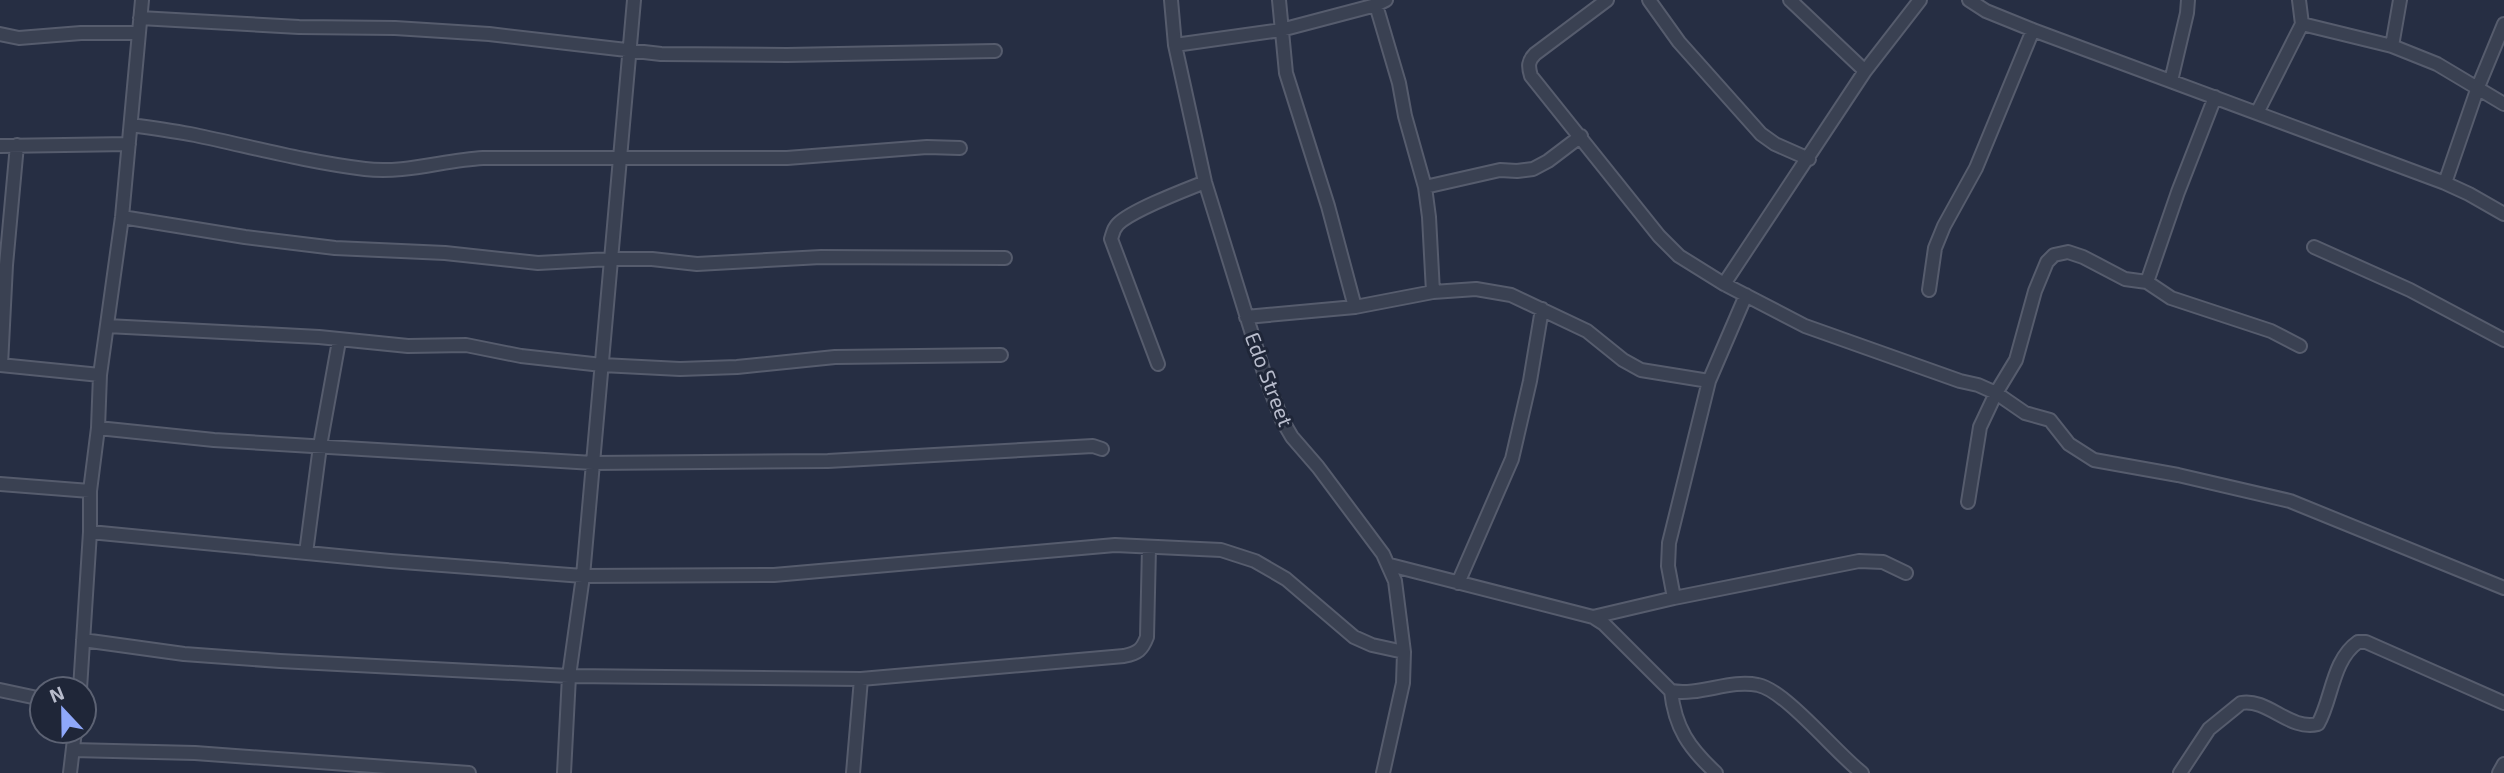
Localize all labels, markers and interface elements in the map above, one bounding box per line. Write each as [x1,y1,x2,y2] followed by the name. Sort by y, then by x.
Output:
[1241,328,1299,430] street label: Edo Street
[28,675,98,745] north arrow
[46,681,67,707] text: N

